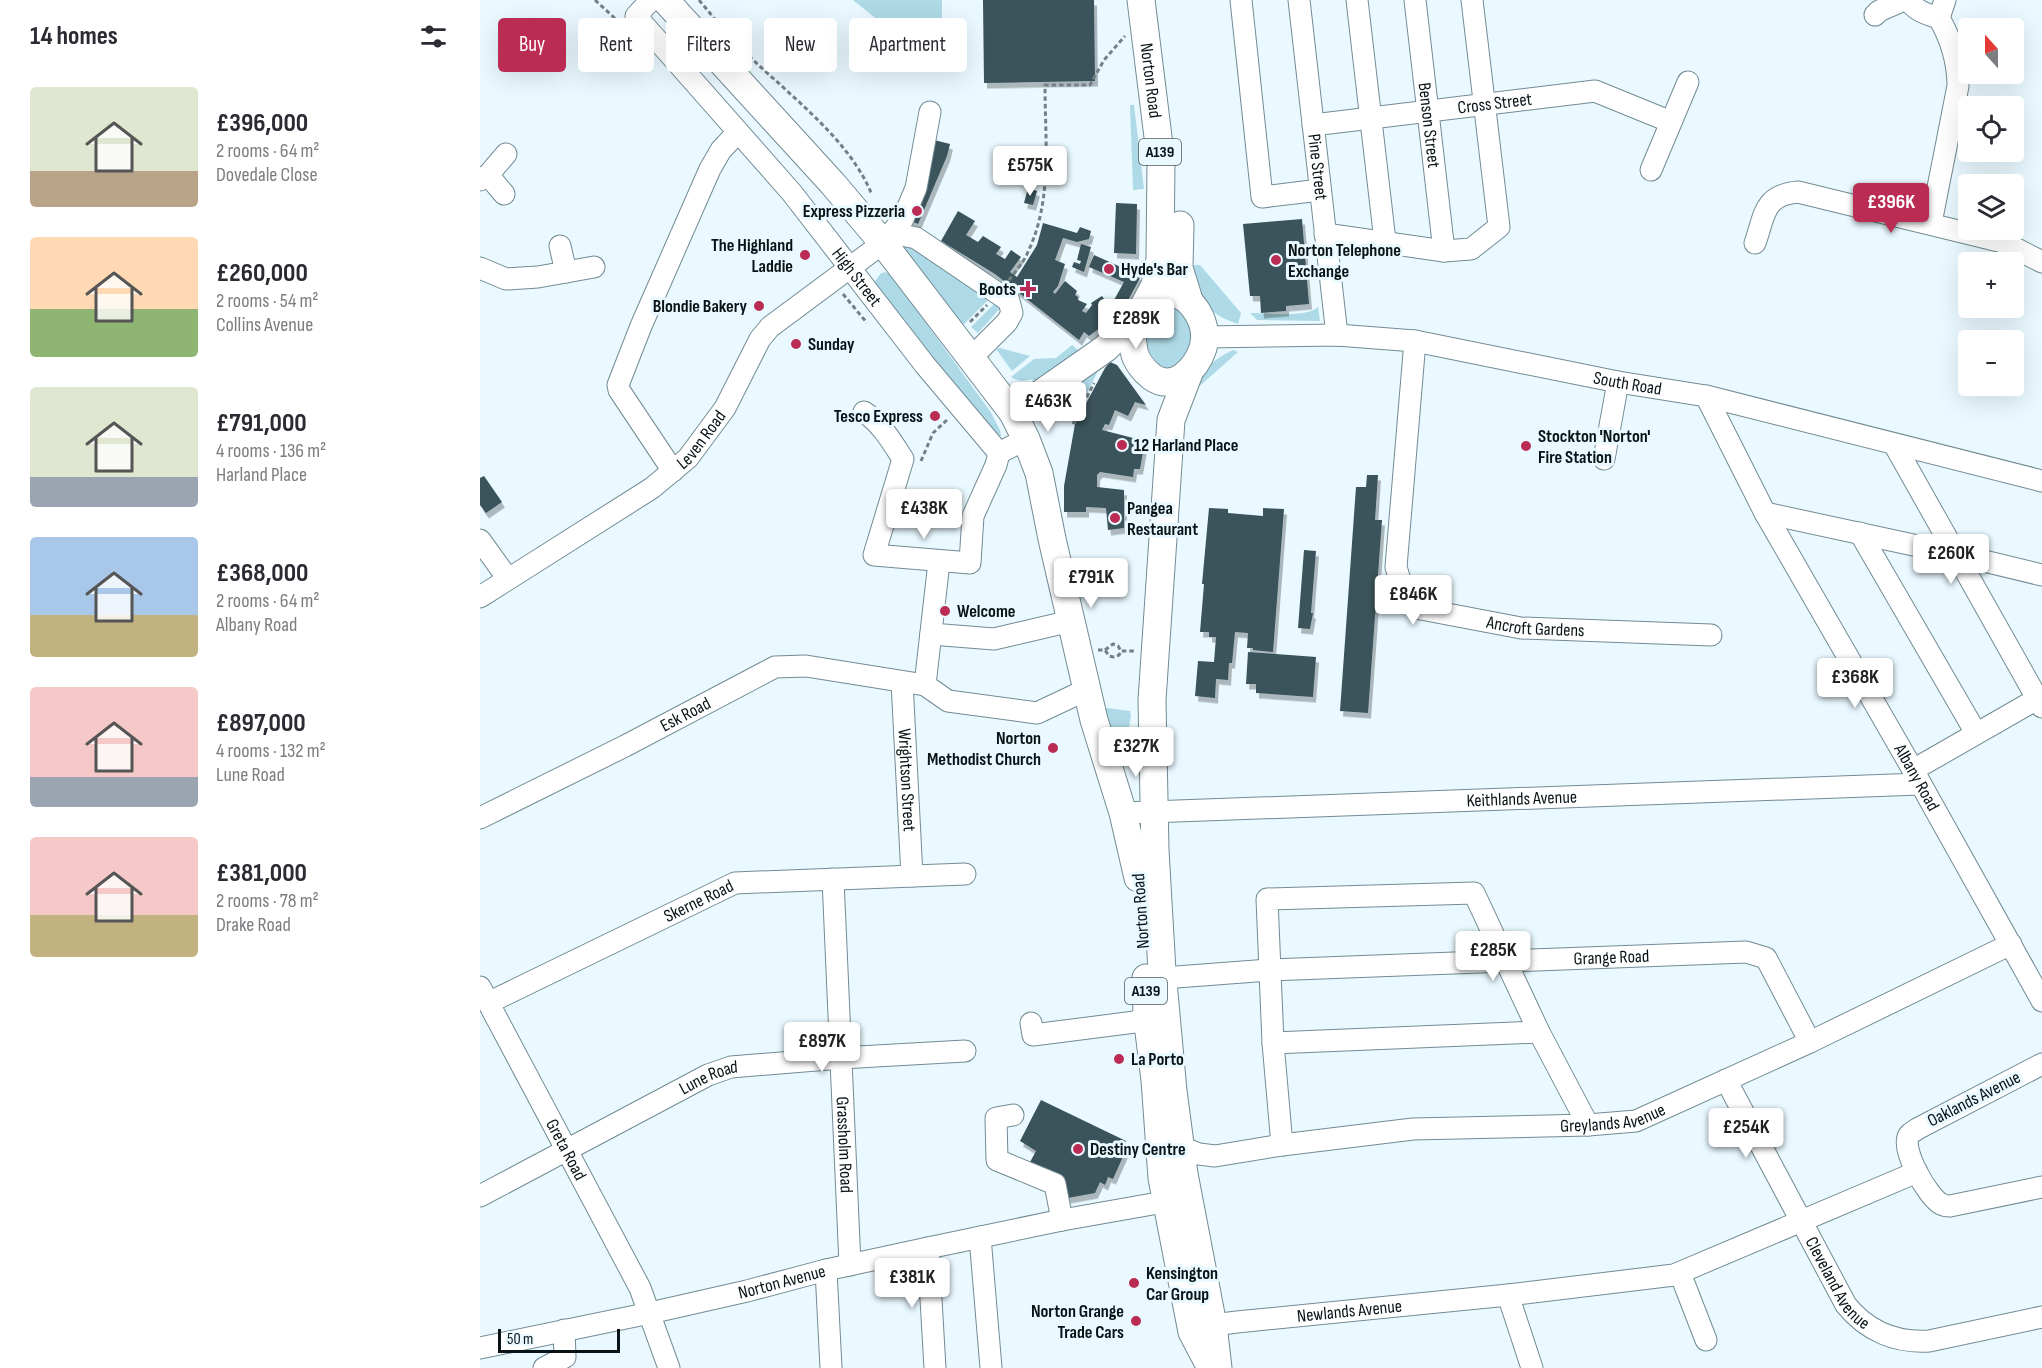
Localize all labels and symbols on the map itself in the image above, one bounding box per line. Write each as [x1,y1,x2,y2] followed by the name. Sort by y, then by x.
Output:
[1958,18,2024,84] north arrow
[1136,42,1166,119] street label: Norton Road
[1414,81,1445,169] street label: Benson Street
[1456,88,1534,118] street label: Cross Street
[1304,133,1332,202] street label: Pine Street
[1139,139,1181,165] road number: A139
[988,146,1072,197] pin: £575K
[1849,183,1933,234] pin: £396K
[803,201,905,222] place label: Express Pizzeria
[910,204,924,218] marker: Express Pizzeria
[711,235,793,277] place label: The Highland Laddie
[1288,240,1401,282] place label: Norton Telephone Exchange
[828,244,886,311] street label: High Street
[798,248,812,262] marker: The Highland Laddie
[1269,253,1283,267] marker: Norton Telephone Exchange
[1121,259,1188,280] place label: Hyde's Bar
[1102,262,1116,276] marker: Hyde's Bar
[979,279,1016,300] place label: Boots
[1021,282,1035,296] marker: Boots
[653,296,748,317] place label: Blondie Bakery
[752,299,766,313] marker: Blondie Bakery
[1094,299,1178,350] pin: £289K
[808,334,855,355] place label: Sunday
[789,337,803,351] marker: Sunday
[1592,367,1663,399] street label: South Road
[1006,382,1090,433] pin: £463K
[672,406,730,474] street label: Leven Road
[834,406,923,427] place label: Tesco Express
[928,409,942,423] marker: Tesco Express
[1538,426,1651,468] place label: Stockton 'Norton' Fire Station
[1134,435,1239,456] place label: 12 Harland Place
[1115,438,1129,452] marker: 12 Harland Place
[1519,439,1533,453] marker: Stockton 'Norton' Fire Station
[882,489,966,540] pin: £438K
[1127,498,1198,540] place label: Pangea Restaurant
[1108,511,1122,525] marker: Pangea Restaurant
[1909,534,1993,585] pin: £260K
[1049,558,1133,609] pin: £791K
[1371,575,1455,626] pin: £846K
[957,601,1016,622] place label: Welcome
[938,604,952,618] marker: Welcome
[1484,611,1585,641] street label: Ancroft Gardens
[1813,658,1897,709] pin: £368K
[657,692,714,736] street label: Esk Road
[1094,727,1178,778] pin: £327K
[894,728,920,832] street label: Wrightson Street
[927,728,1041,770] place label: Norton Methodist Church
[1889,739,1944,814] street label: Albany Road
[1046,741,1060,755] marker: Norton Methodist Church
[1466,786,1577,811] street label: Keithlands Avenue
[1128,873,1154,949] street label: Norton Road
[660,875,737,926] street label: Skerne Road
[1451,931,1535,982] pin: £285K
[1573,945,1650,969] street label: Grange Road
[1125,978,1167,1004] road number: A139
[780,1022,864,1073] pin: £897K
[1131,1049,1184,1070] place label: La Porto
[1112,1052,1126,1066] marker: La Porto
[676,1056,738,1099] street label: Lune Road
[1924,1067,2024,1131] street label: Oaklands Avenue
[832,1096,857,1193] street label: Grassholm Road
[1560,1099,1669,1136] street label: Greylands Avenue
[1704,1108,1788,1159] pin: £254K
[542,1115,591,1184] street label: Greta Road
[1090,1139,1186,1160] place label: Destiny Centre
[1071,1142,1085,1156] marker: Destiny Centre
[1801,1233,1874,1334] street label: Cleveland Avenue
[870,1258,954,1309] pin: £381K
[736,1260,828,1303] street label: Norton Avenue
[1146,1263,1218,1305] place label: Kensington Car Group
[1127,1276,1141,1290] marker: Kensington Car Group
[1296,1295,1403,1326] street label: Newlands Avenue
[1031,1301,1124,1343] place label: Norton Grange Trade Cars
[1129,1314,1143,1328] marker: Norton Grange Trade Cars
[498,1326,620,1354] scale bar

